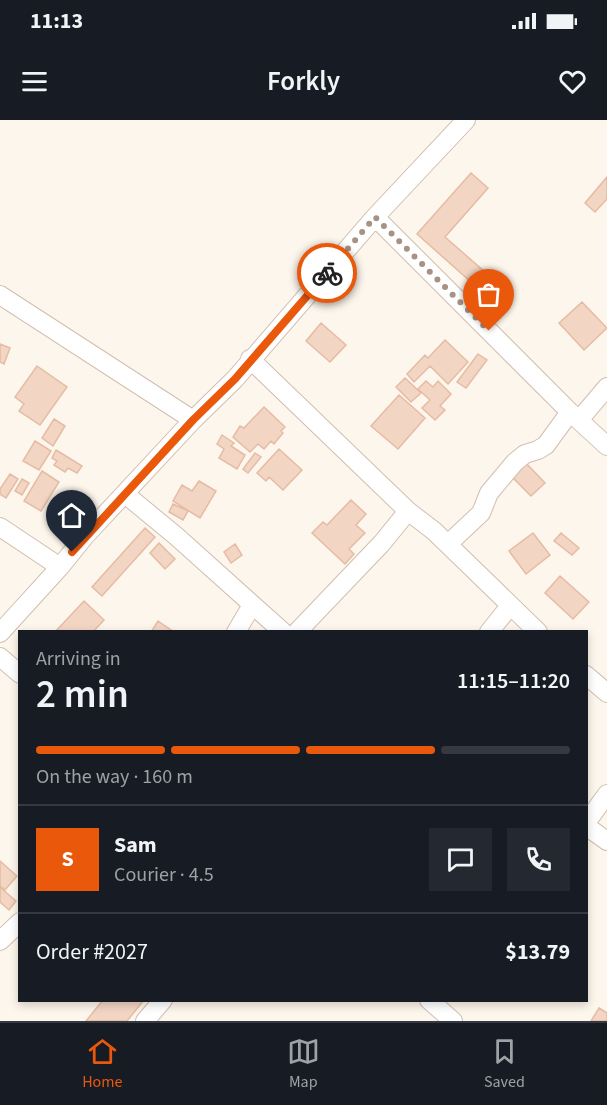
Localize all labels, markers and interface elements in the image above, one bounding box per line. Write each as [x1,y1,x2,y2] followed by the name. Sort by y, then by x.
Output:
[30,5,83,37] text: 11:13
[267,62,340,101] text: Forkly
[18,65,51,98] icon: menu
[556,65,589,98] icon: heart
[297,243,357,303] courier
[311,257,344,290] icon: bike
[463,269,514,331] pin
[472,278,505,311] icon: bag
[46,490,97,552] pin
[55,499,88,532] icon: home
[36,645,121,673] text: Arriving in
[457,665,570,697] text: 11:15–11:20
[36,667,129,723] text: 2 min
[36,763,193,791] text: On the way · 160 m
[429,828,492,891] button: chat
[507,828,570,891] button: phone
[114,829,157,861] text: Sam
[61,843,74,875] text: S
[114,861,214,889] text: Courier · 4.5
[36,936,148,968] text: Order #2027
[505,936,570,968] text: $13.79
[82,1035,122,1093] tab: Home
[287,1035,320,1093] tab: Map
[484,1035,525,1093] tab: Saved

